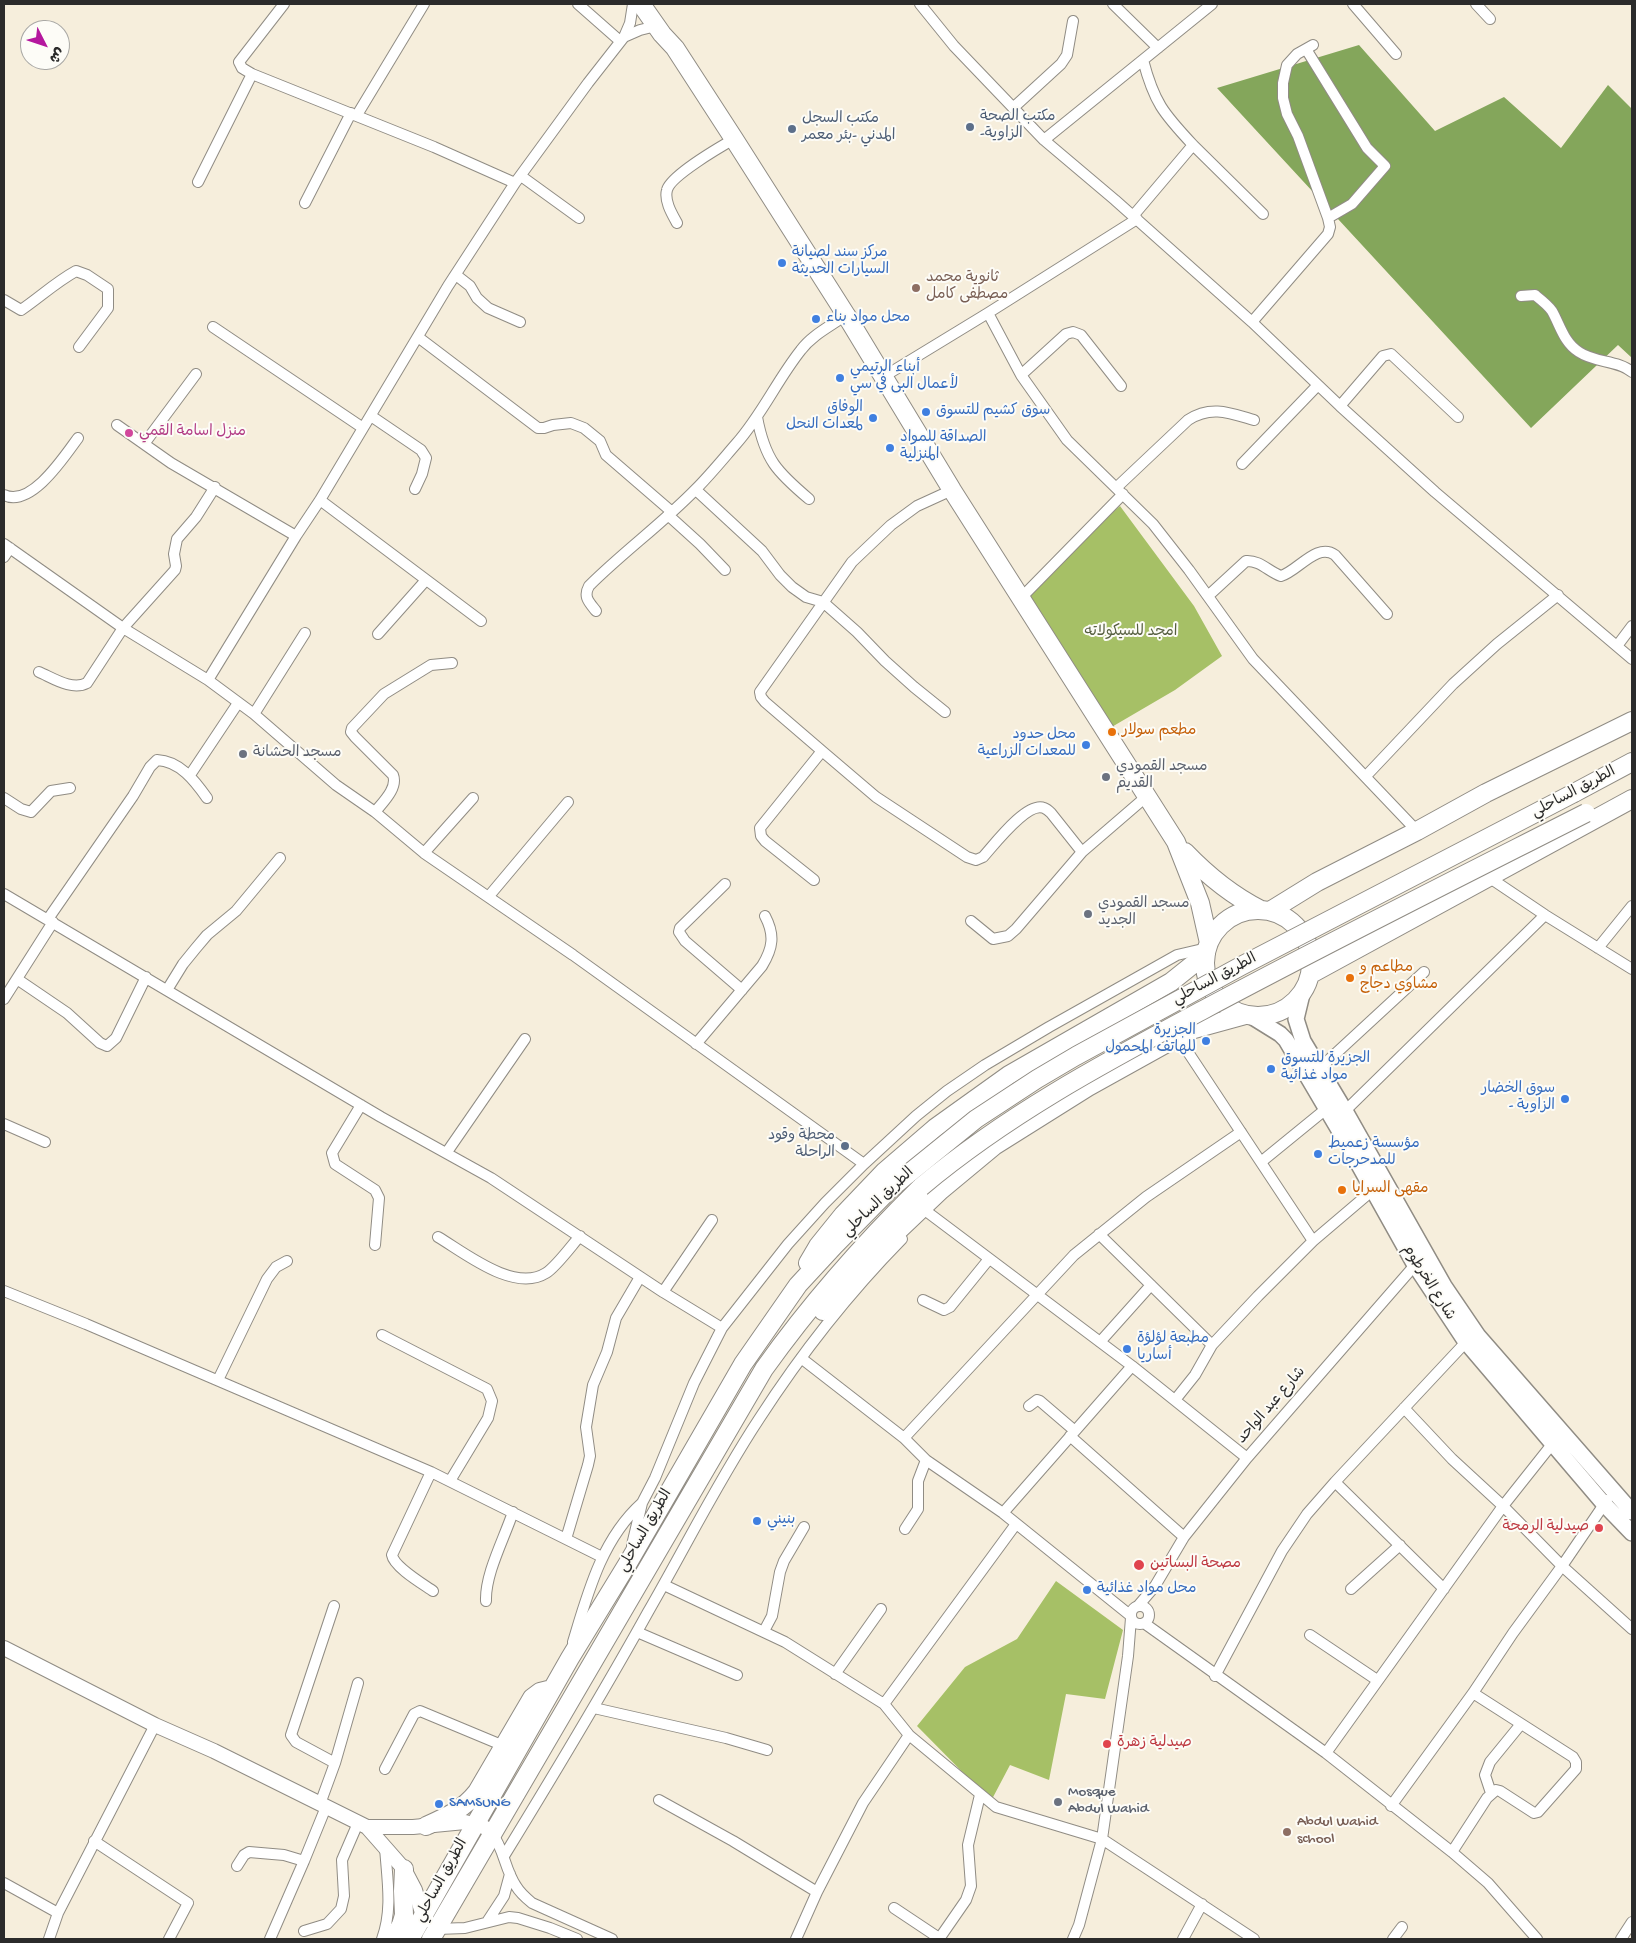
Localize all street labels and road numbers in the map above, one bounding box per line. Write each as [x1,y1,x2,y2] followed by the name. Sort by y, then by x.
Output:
[1529,763,1619,823] street label: الطريق الساحلي
[1170,950,1260,1010] street label: الطريق الساحلي
[839,1164,919,1242] street label: الطريق الساحلي
[1398,1242,1458,1324] street label: شارع الخرطوم
[1234,1364,1310,1448] street label: شارع عبد الواحد
[615,1486,677,1576] street label: الطريق الساحلي
[412,1836,472,1926] street label: الطريق الساحلي

